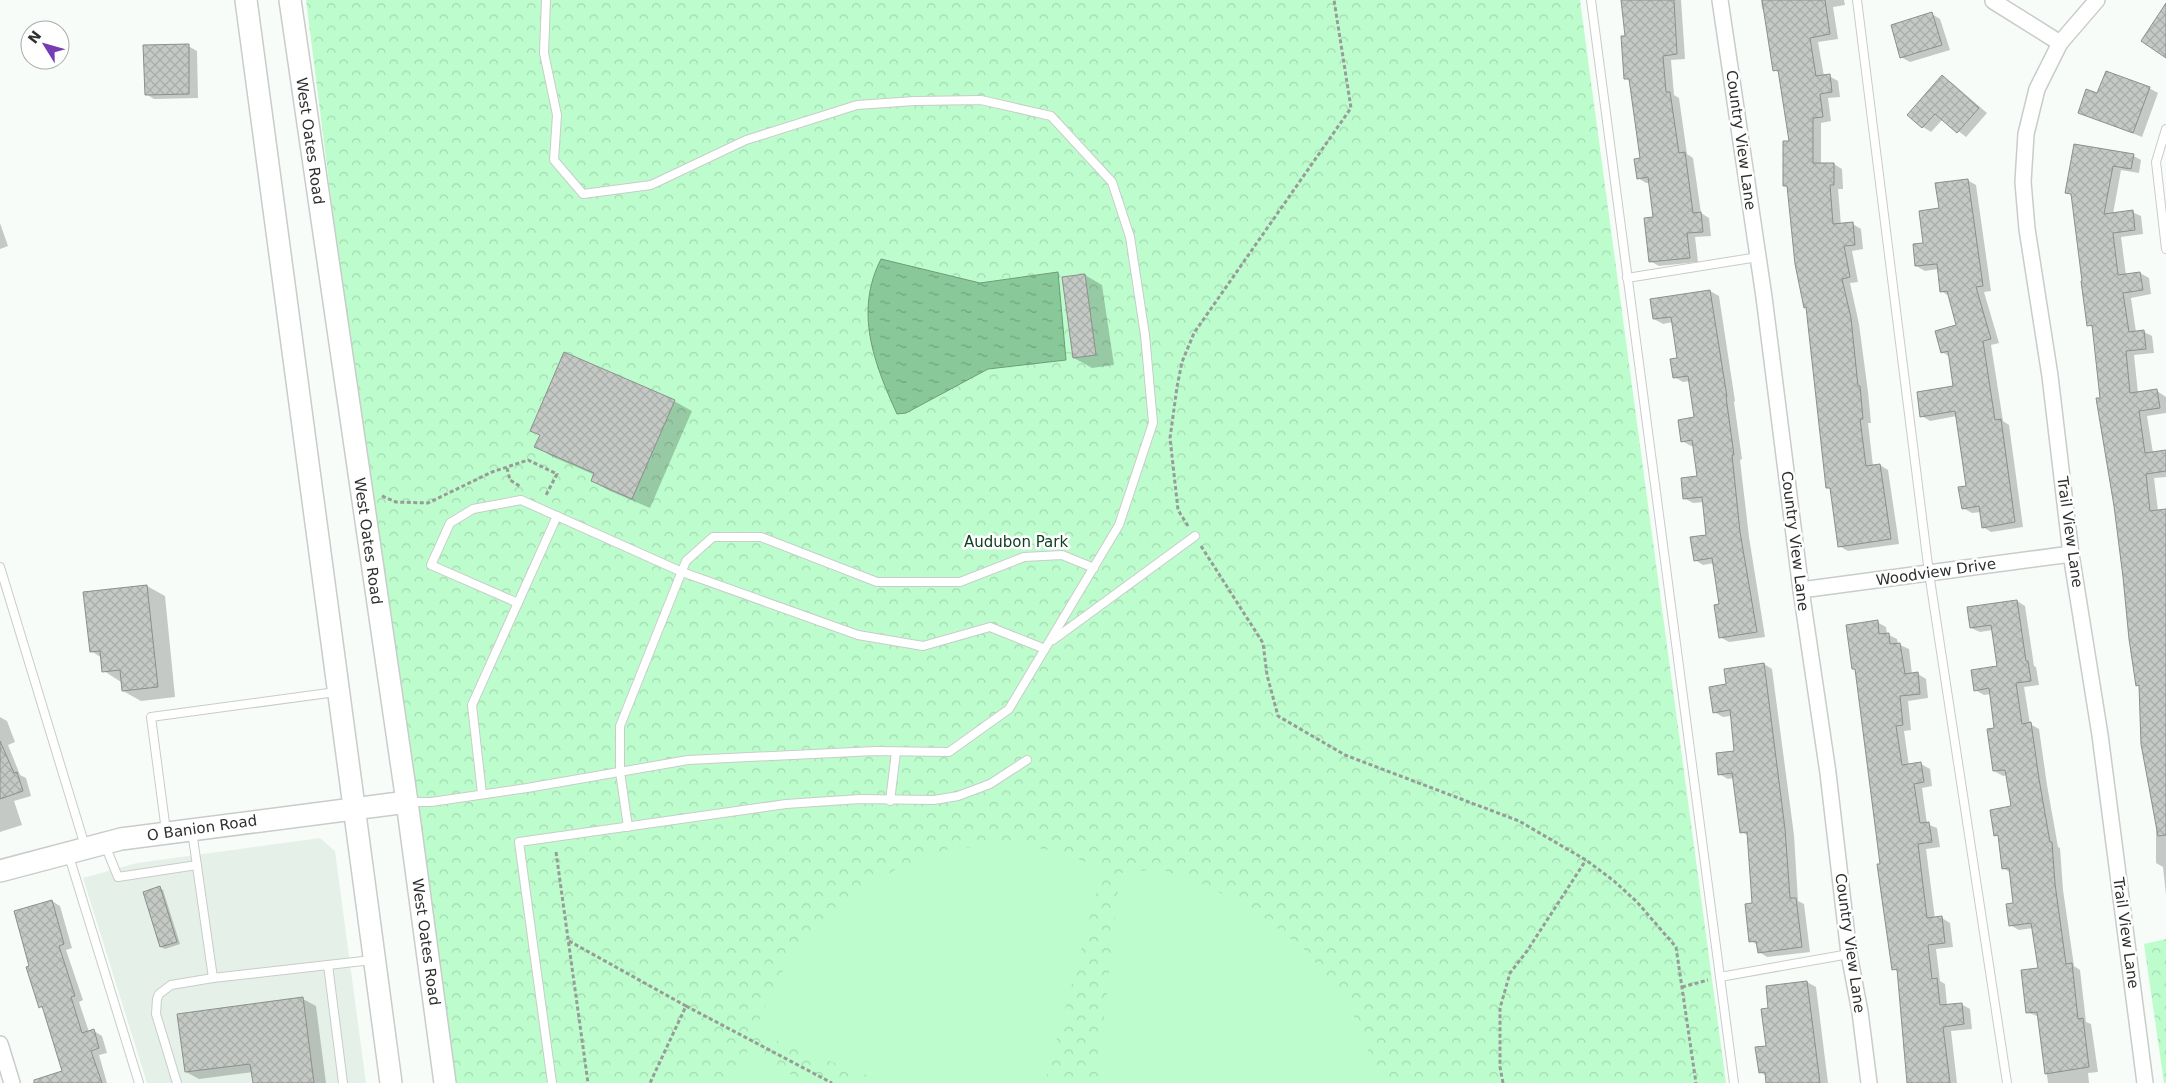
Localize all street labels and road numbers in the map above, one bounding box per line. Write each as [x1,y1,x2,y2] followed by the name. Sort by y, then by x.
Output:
[1722,69,1760,211] street label: Country View Lane
[292,76,328,206] street label: West Oates Road
[1777,470,1813,612] street label: Country View Lane
[2053,474,2087,589] street label: Trail View Lane
[350,476,386,606] street label: West Oates Road
[1875,555,1997,589] street label: Woodview Drive
[146,811,258,845] street label: O Banion Road
[1831,872,1869,1014] street label: Country View Lane
[2109,875,2143,990] street label: Trail View Lane
[408,877,444,1007] street label: West Oates Road

